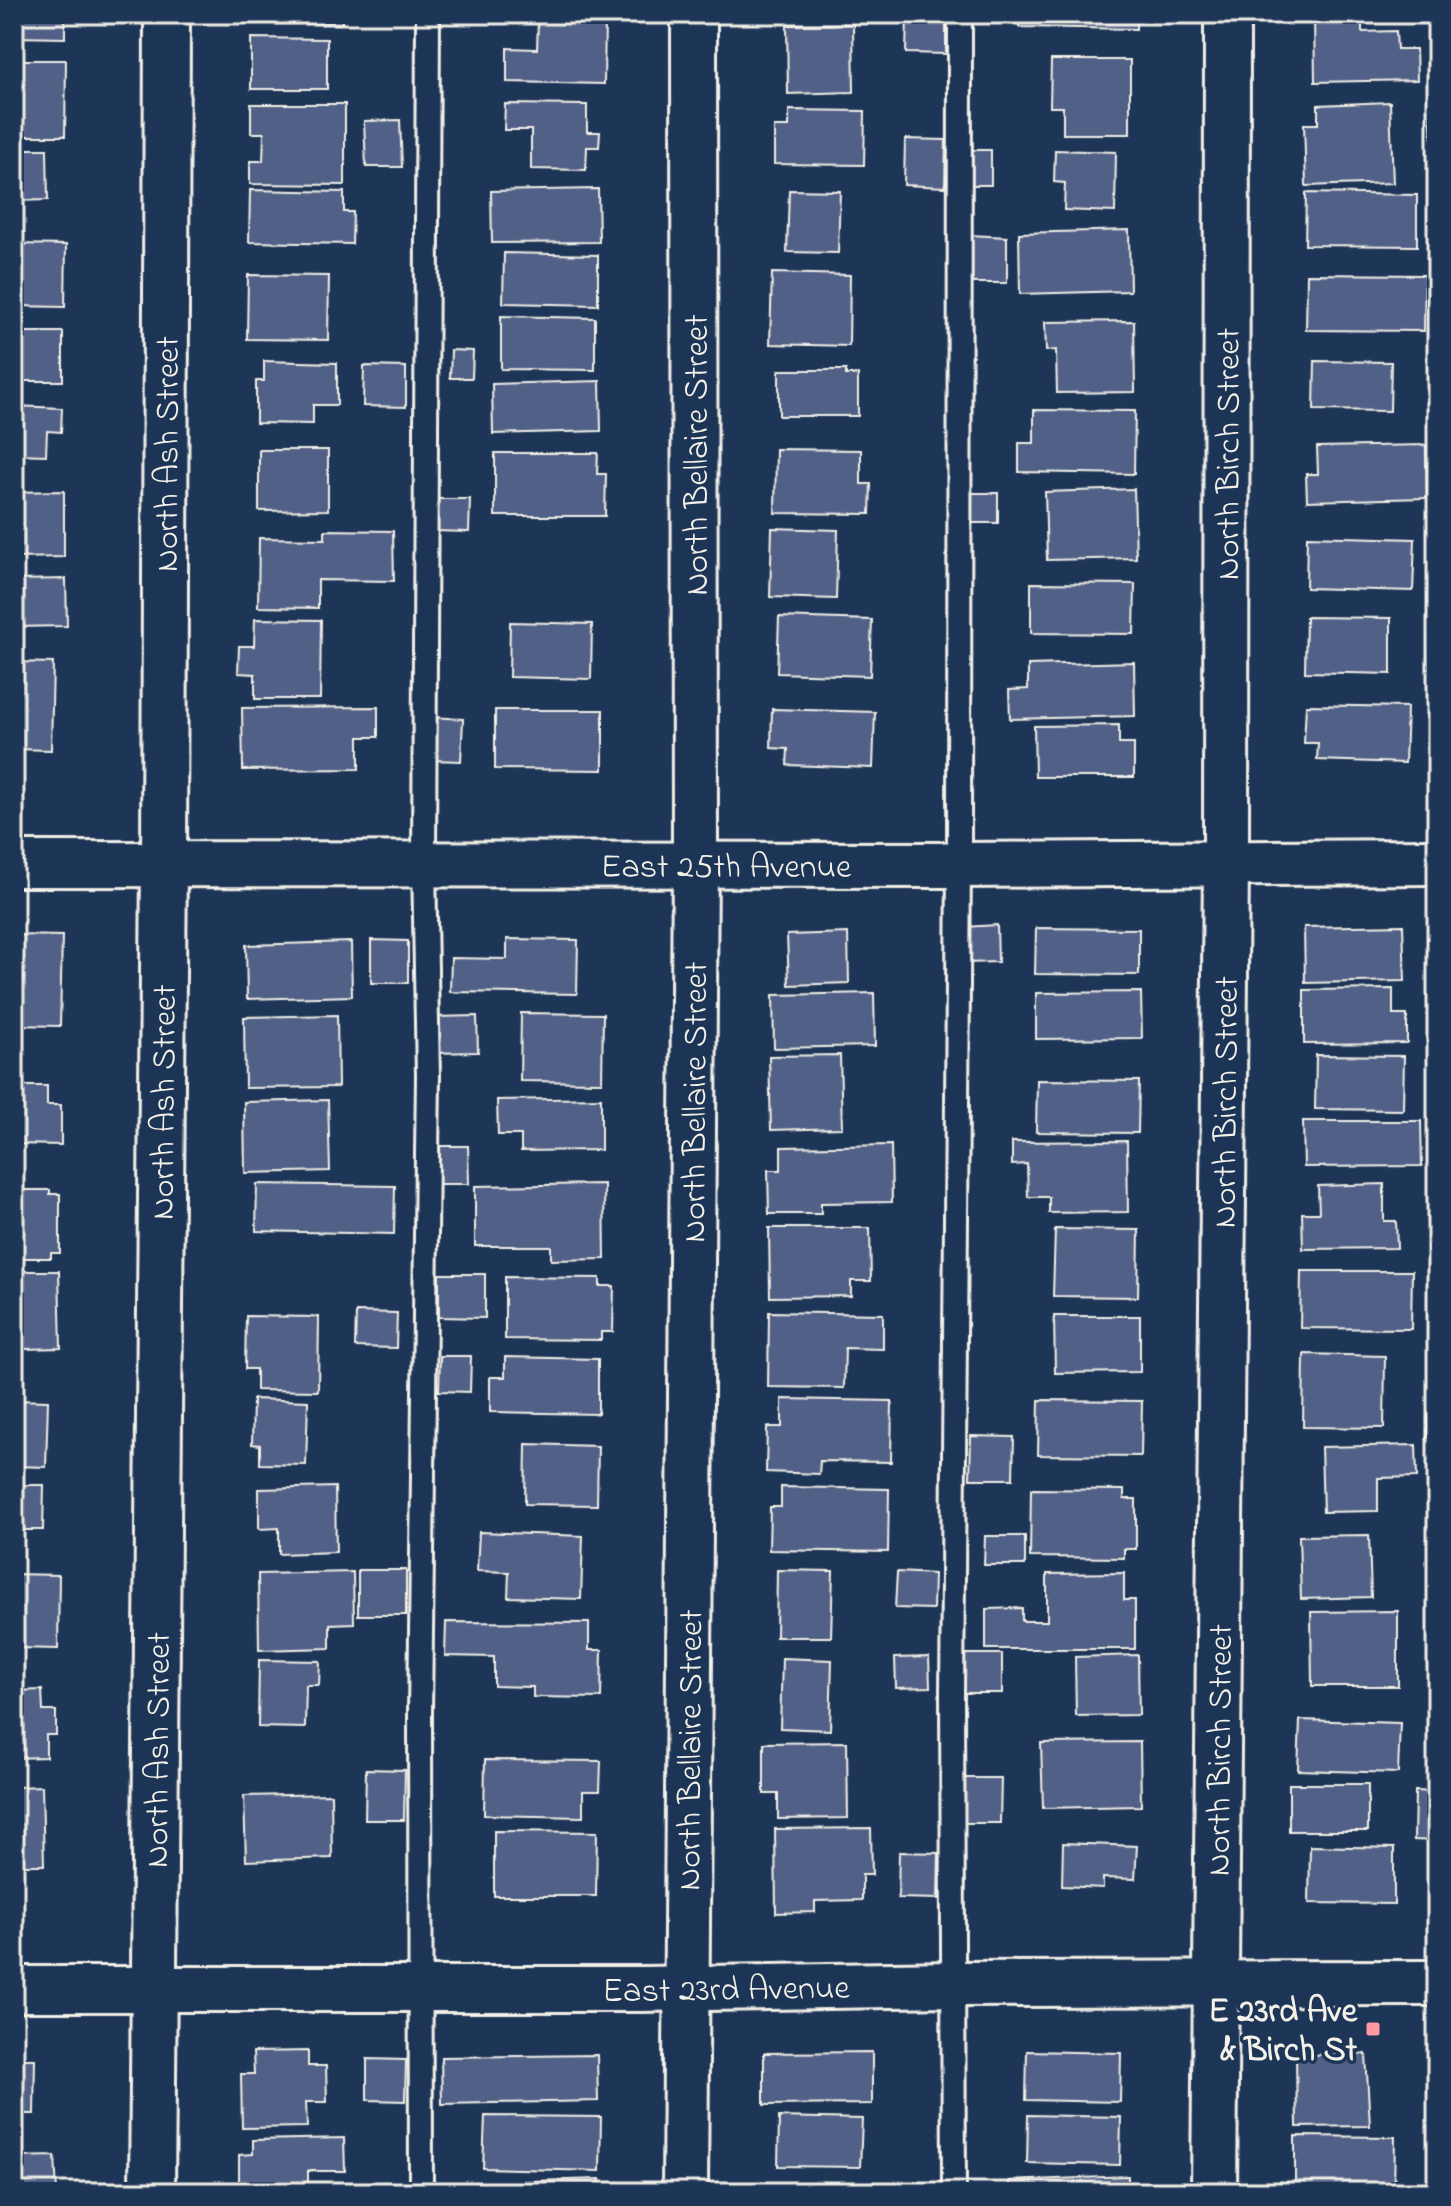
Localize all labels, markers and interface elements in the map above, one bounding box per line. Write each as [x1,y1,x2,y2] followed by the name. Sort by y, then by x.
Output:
[674,314,724,596] street label: North Bellaire Street
[1205,328,1256,580] street label: North Birch Street
[144,336,195,572] street label: North Ash Street
[601,844,852,894] street label: East 25th Avenue
[671,961,723,1243] street label: North Bellaire Street
[1202,976,1254,1228] street label: North Birch Street
[140,984,192,1220] street label: North Ash Street
[666,1609,718,1891] street label: North Bellaire Street
[1196,1624,1248,1876] street label: North Birch Street
[134,1632,186,1868] street label: North Ash Street
[602,1965,851,2018] street label: East 23rd Avenue
[1208,1988,1358,2077] place label: E 23rd Ave & Birch St
[1364,2020,1382,2038] marker: E 23rd Ave & Birch St

